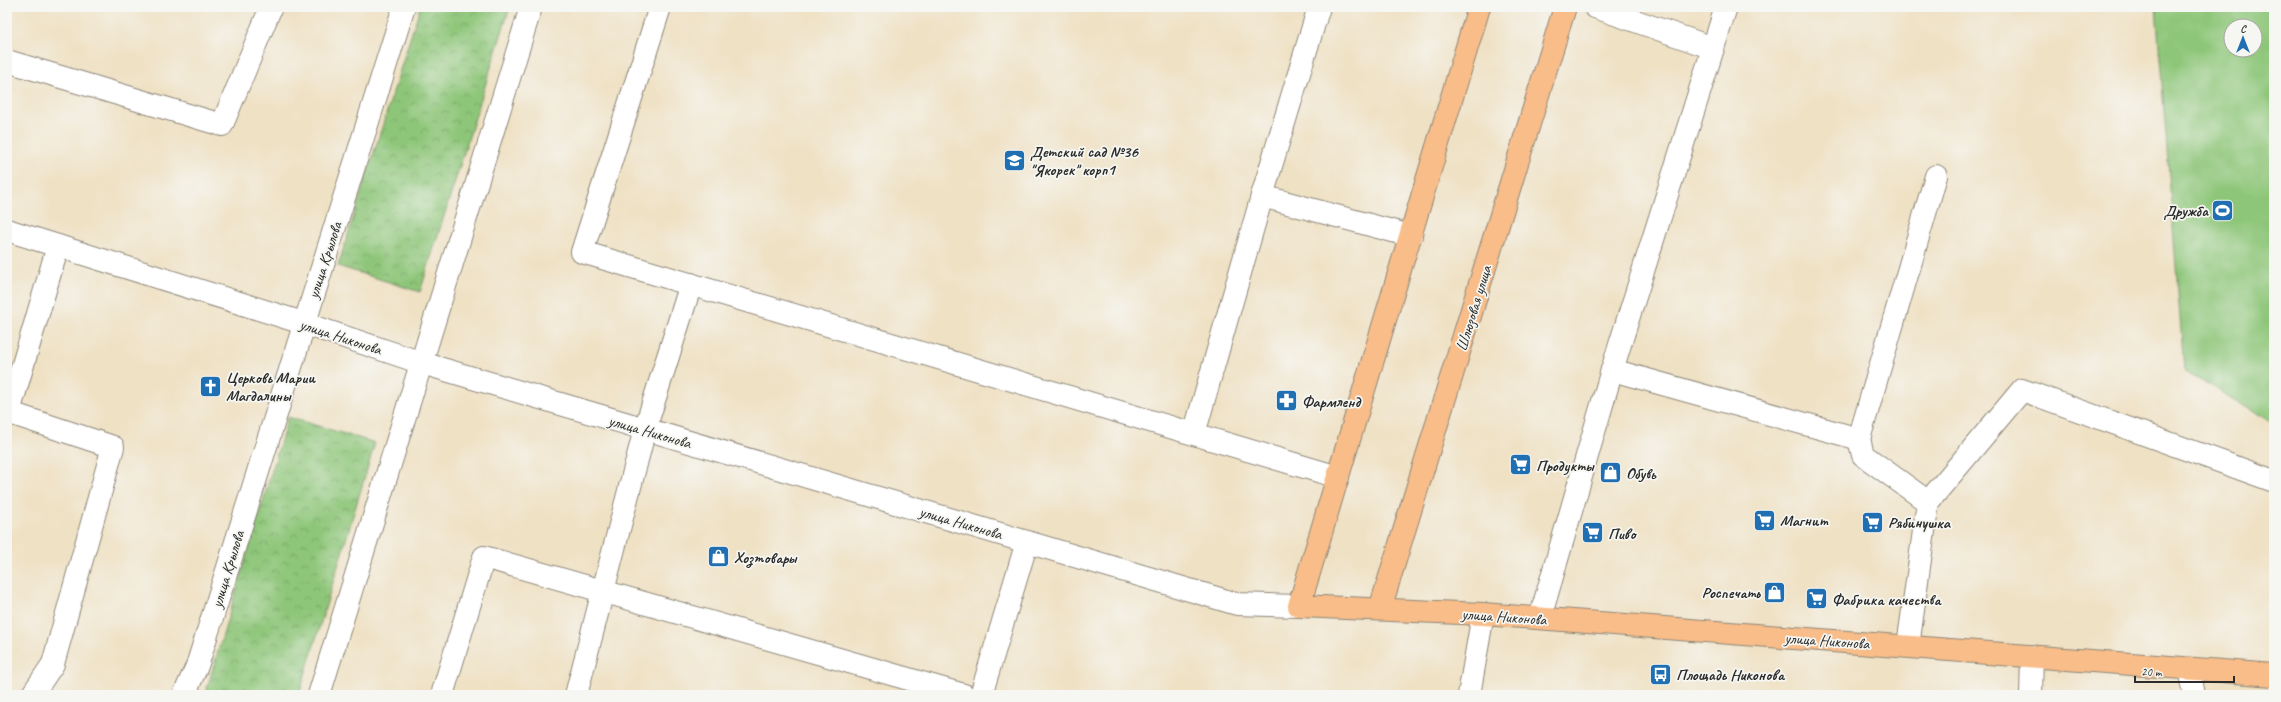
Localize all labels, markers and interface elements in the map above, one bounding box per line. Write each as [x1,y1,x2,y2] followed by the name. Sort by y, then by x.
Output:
[2223,18,2263,58] north arrow
[2240,21,2247,35] text: С
[1030,142,1139,180] place label: Детский сад №36 "Якорек" корп1
[1002,147,1028,173] school or university icon: Детский сад №36 "Якорек" корп1
[2210,197,2236,223] sports icon: Дружба
[2163,201,2209,221] place label: Дружба
[303,218,347,302] street label: улица Крылова
[1451,262,1497,353] street label: Шлюзовая улица
[296,314,385,360] street label: улица Никонова
[226,368,316,406] place label: Церковь Марии Магдалины
[198,373,224,399] church icon: Церковь Марии Магдалины
[1273,388,1299,414] pharmacy icon: Фармленд
[1302,392,1361,412] place label: Фармленд
[605,410,694,454] street label: улица Никонова
[1508,452,1534,478] supermarket icon: Продукты
[1536,456,1595,476] place label: Продукты
[1598,460,1624,486] shop icon: Обувь
[1626,464,1657,484] place label: Обувь
[916,501,1005,545] street label: улица Никонова
[1751,507,1777,533] supermarket icon: Магнит
[1859,509,1885,535] supermarket icon: Рябинушка
[1780,511,1829,531] place label: Магнит
[1888,513,1952,533] place label: Рябинушка
[1579,520,1605,546] supermarket icon: Пиво
[1608,524,1637,544] place label: Пиво
[207,527,250,611] street label: улица Крылова
[705,544,731,570] shop icon: Хозтовары
[734,548,798,568] place label: Хозтовары
[1762,579,1788,605] shop icon: Роспечать
[1702,583,1761,603] place label: Роспечать
[1803,586,1829,612] supermarket icon: Фабрика качества
[1832,590,1942,610] place label: Фабрика качества
[1460,604,1548,630] street label: улица Никонова
[1783,628,1871,654] street label: улица Никонова
[2135,658,2234,684] scale bar
[1648,661,1674,687] bus stop icon: Площадь Никонова
[2141,664,2163,680] text: 20 m
[1676,665,1786,685] place label: Площадь Никонова

